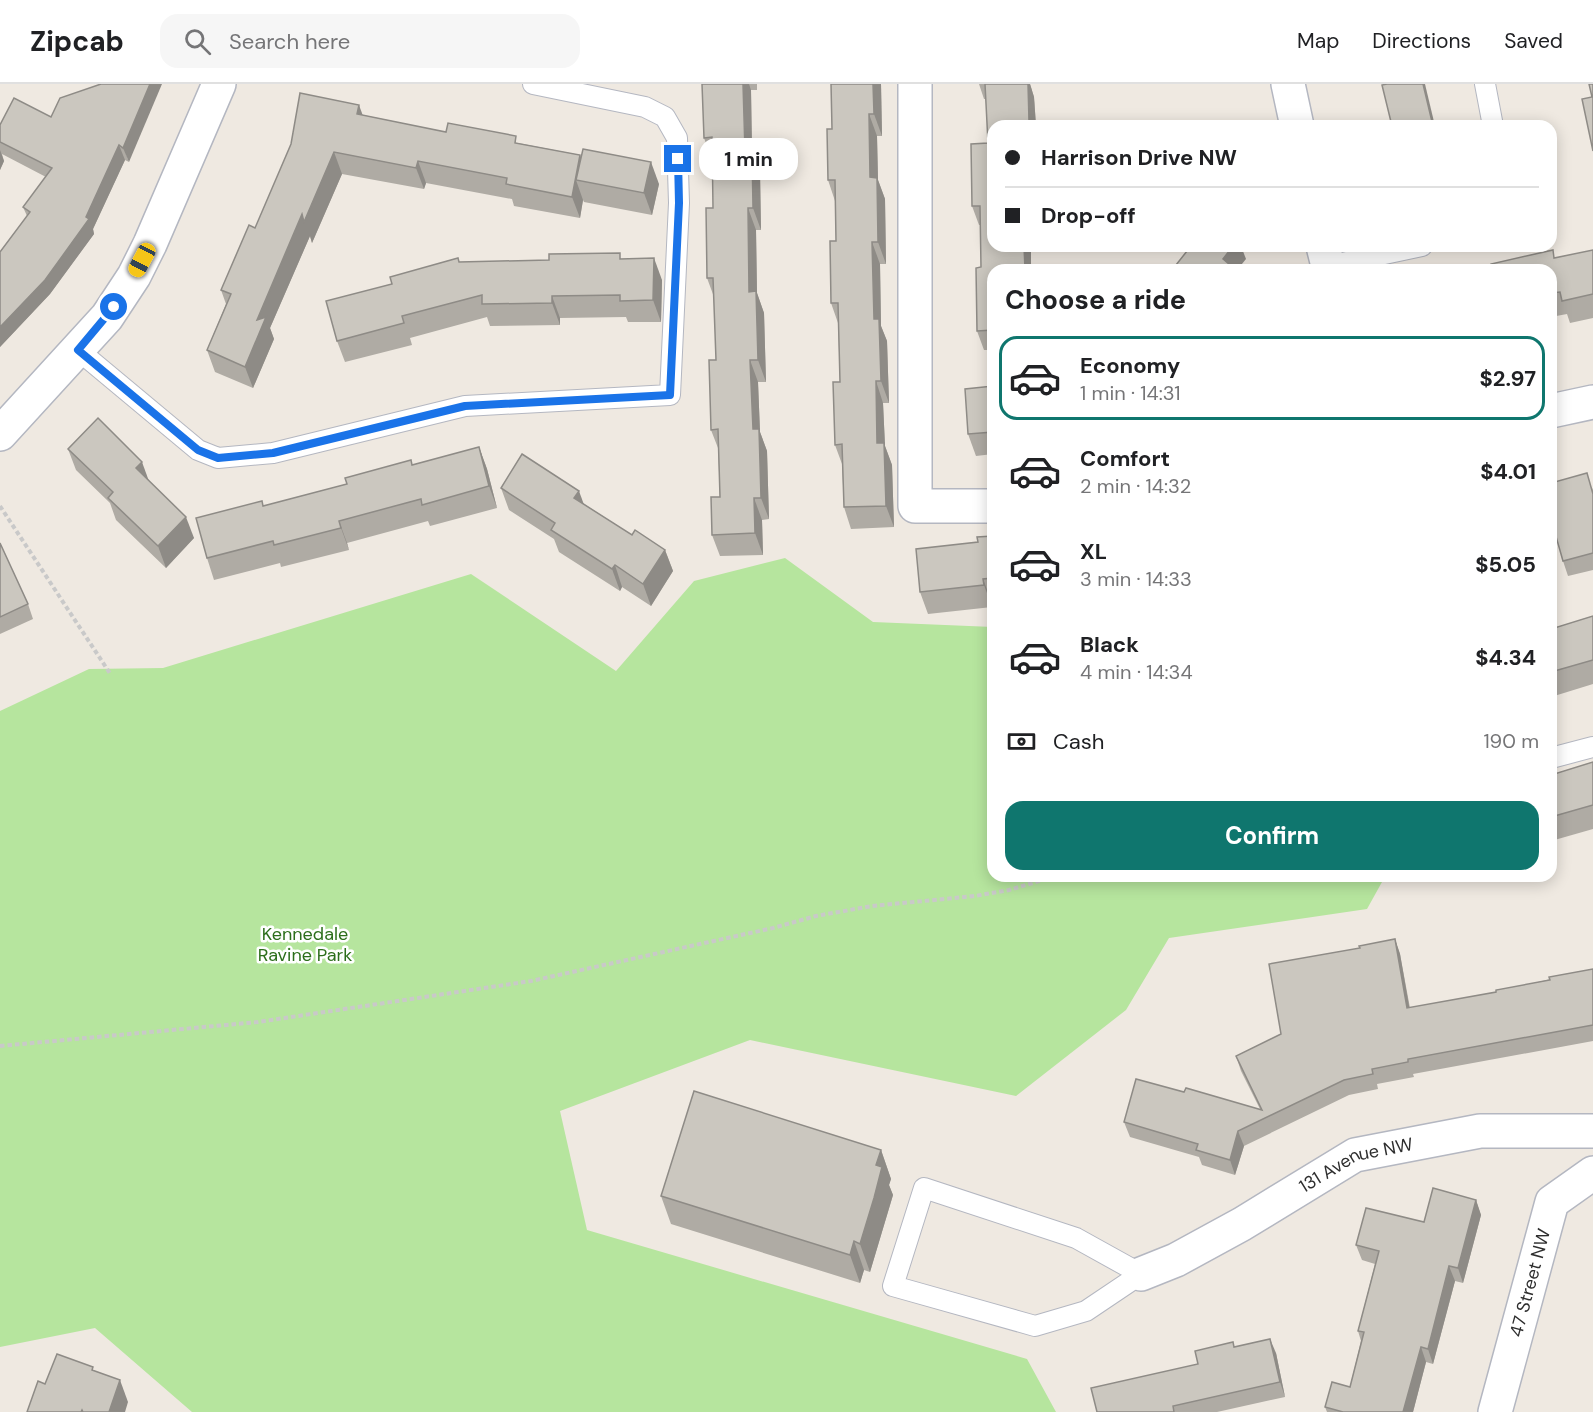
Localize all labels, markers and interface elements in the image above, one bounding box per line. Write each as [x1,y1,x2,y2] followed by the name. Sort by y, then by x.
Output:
[160,14,580,68] search box
[30,23,124,60] text: Zipcab
[181,25,214,58] icon: search
[229,27,350,56] text: Search here
[1297,27,1339,55] text: Map
[1372,27,1471,55] text: Directions
[1504,27,1563,55] text: Saved
[699,138,798,180] callout: 1 min
[1041,143,1237,172] text: Harrison Drive NW
[664,145,691,172] route end
[724,146,773,172] text: 1 min
[1041,201,1136,230] text: Drop-off
[126,240,158,280] car
[1005,282,1186,317] text: Choose a ride
[100,293,127,320] route start
[1008,351,1062,405] icon: car
[1080,351,1180,380] text: Economy
[1480,364,1536,393] text: $2.97
[1080,380,1180,406] text: 1 min · 14:31
[1008,444,1062,498] icon: car
[1080,444,1170,473] text: Comfort
[1480,457,1536,486] text: $4.01
[1080,473,1191,499] text: 2 min · 14:32
[1008,537,1062,591] icon: car
[1080,537,1107,566] text: XL
[1475,550,1536,579] text: $5.05
[1080,566,1192,592] text: 3 min · 14:33
[1008,630,1062,684] icon: car
[1080,630,1139,659] text: Black
[1475,643,1536,672] text: $4.34
[1080,659,1193,685] text: 4 min · 14:34
[1005,725,1038,758] icon: cash
[1053,727,1104,756] text: Cash
[1483,728,1539,754] text: 190 m
[1005,801,1539,870] button: Confirm
[258,922,352,967] park label: Kennedale Ravine Park
[1295,1132,1415,1198] street label: 131 Avenue NW
[1504,1226,1556,1339] street label: 47 Street NW

